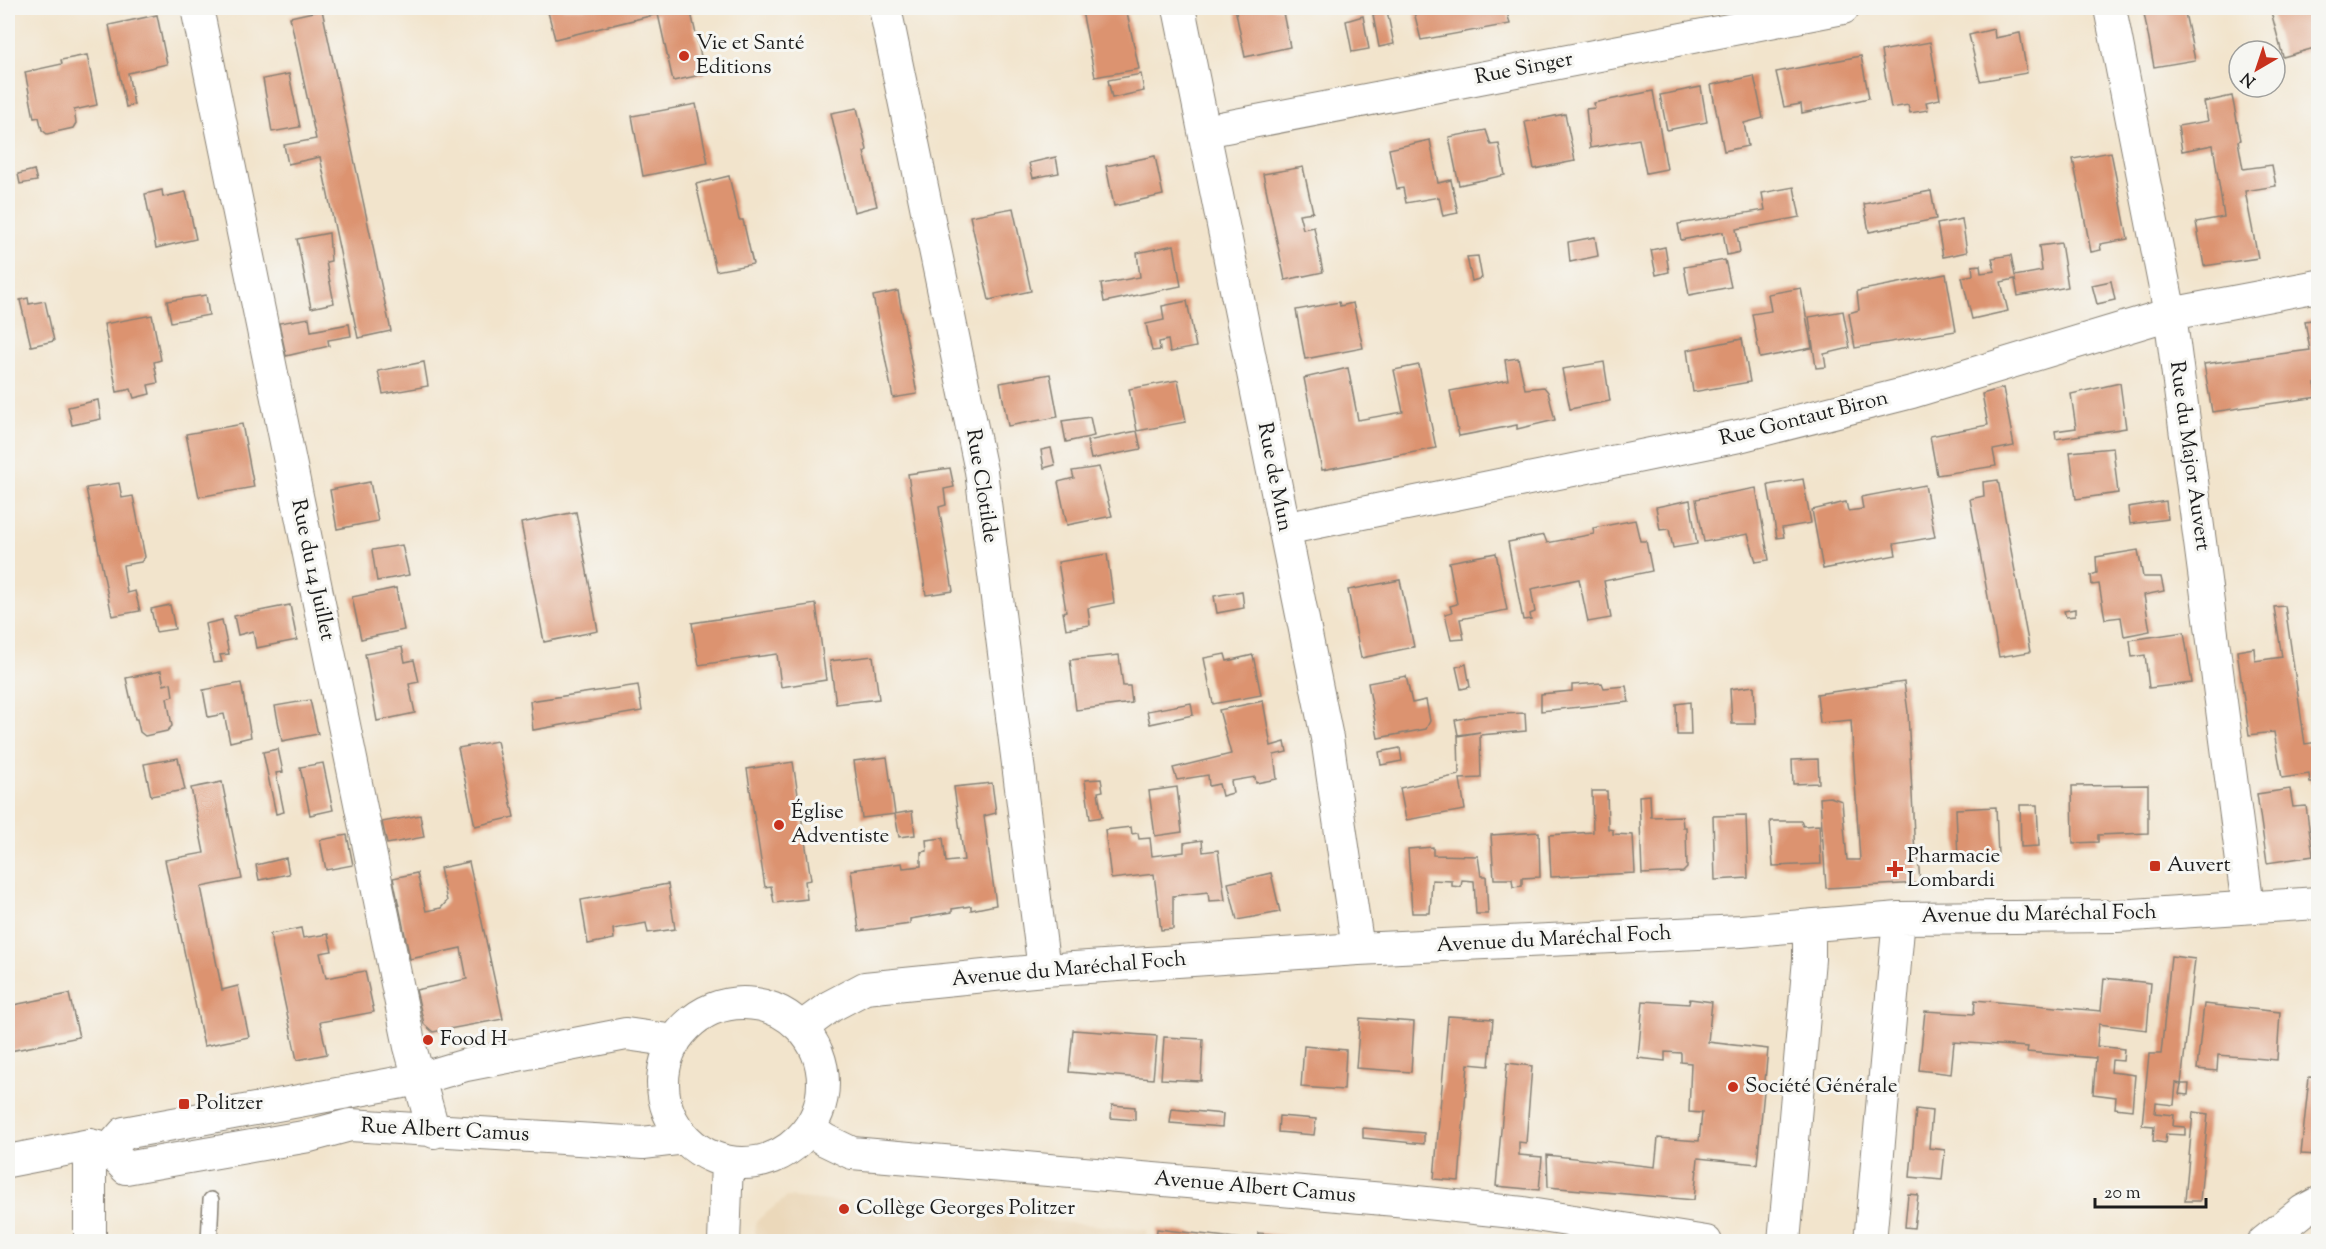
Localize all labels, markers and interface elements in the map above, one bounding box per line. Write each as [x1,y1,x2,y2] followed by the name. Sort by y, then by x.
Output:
[696,29,805,83] place label: Vie et Santé Editions
[2227,39,2287,99] north arrow
[1472,45,1576,93] street label: Rue Singer
[677,49,691,63] marker: Vie et Santé Editions
[2237,66,2261,92] text: N
[2161,359,2217,553] street label: Rue du Major Auvert
[1717,384,1891,454] street label: Rue Gontaut Biron
[1249,420,1299,534] street label: Rue de Mun
[957,427,1005,545] street label: Rue Clotilde
[282,497,342,643] street label: Rue du 14 Juillet
[791,798,889,852] place label: Église Adventiste
[772,818,786,832] marker: Église Adventiste
[1907,842,2000,896] place label: Pharmacie Lombardi
[2167,851,2231,881] place label: Auvert
[2148,859,2162,873] marker: Auvert
[1888,862,1902,876] marker: Pharmacie Lombardi
[1921,898,2157,932] street label: Avenue du Maréchal Foch
[1436,919,1672,961] street label: Avenue du Maréchal Foch
[950,945,1188,995] street label: Avenue du Maréchal Foch
[440,1025,508,1055] place label: Food H
[421,1033,435,1047] marker: Food H
[1745,1072,1897,1102] place label: Société Générale
[1726,1080,1740,1094] marker: Société Générale
[196,1089,263,1119] place label: Politzer
[177,1097,191,1111] marker: Politzer
[360,1112,530,1150] street label: Rue Albert Camus
[1153,1164,1357,1212] street label: Avenue Albert Camus
[2095,1171,2206,1209] scale bar
[2104,1181,2141,1207] text: 20 m
[856,1194,1075,1224] place label: Collège Georges Politzer
[837,1202,851,1216] marker: Collège Georges Politzer

